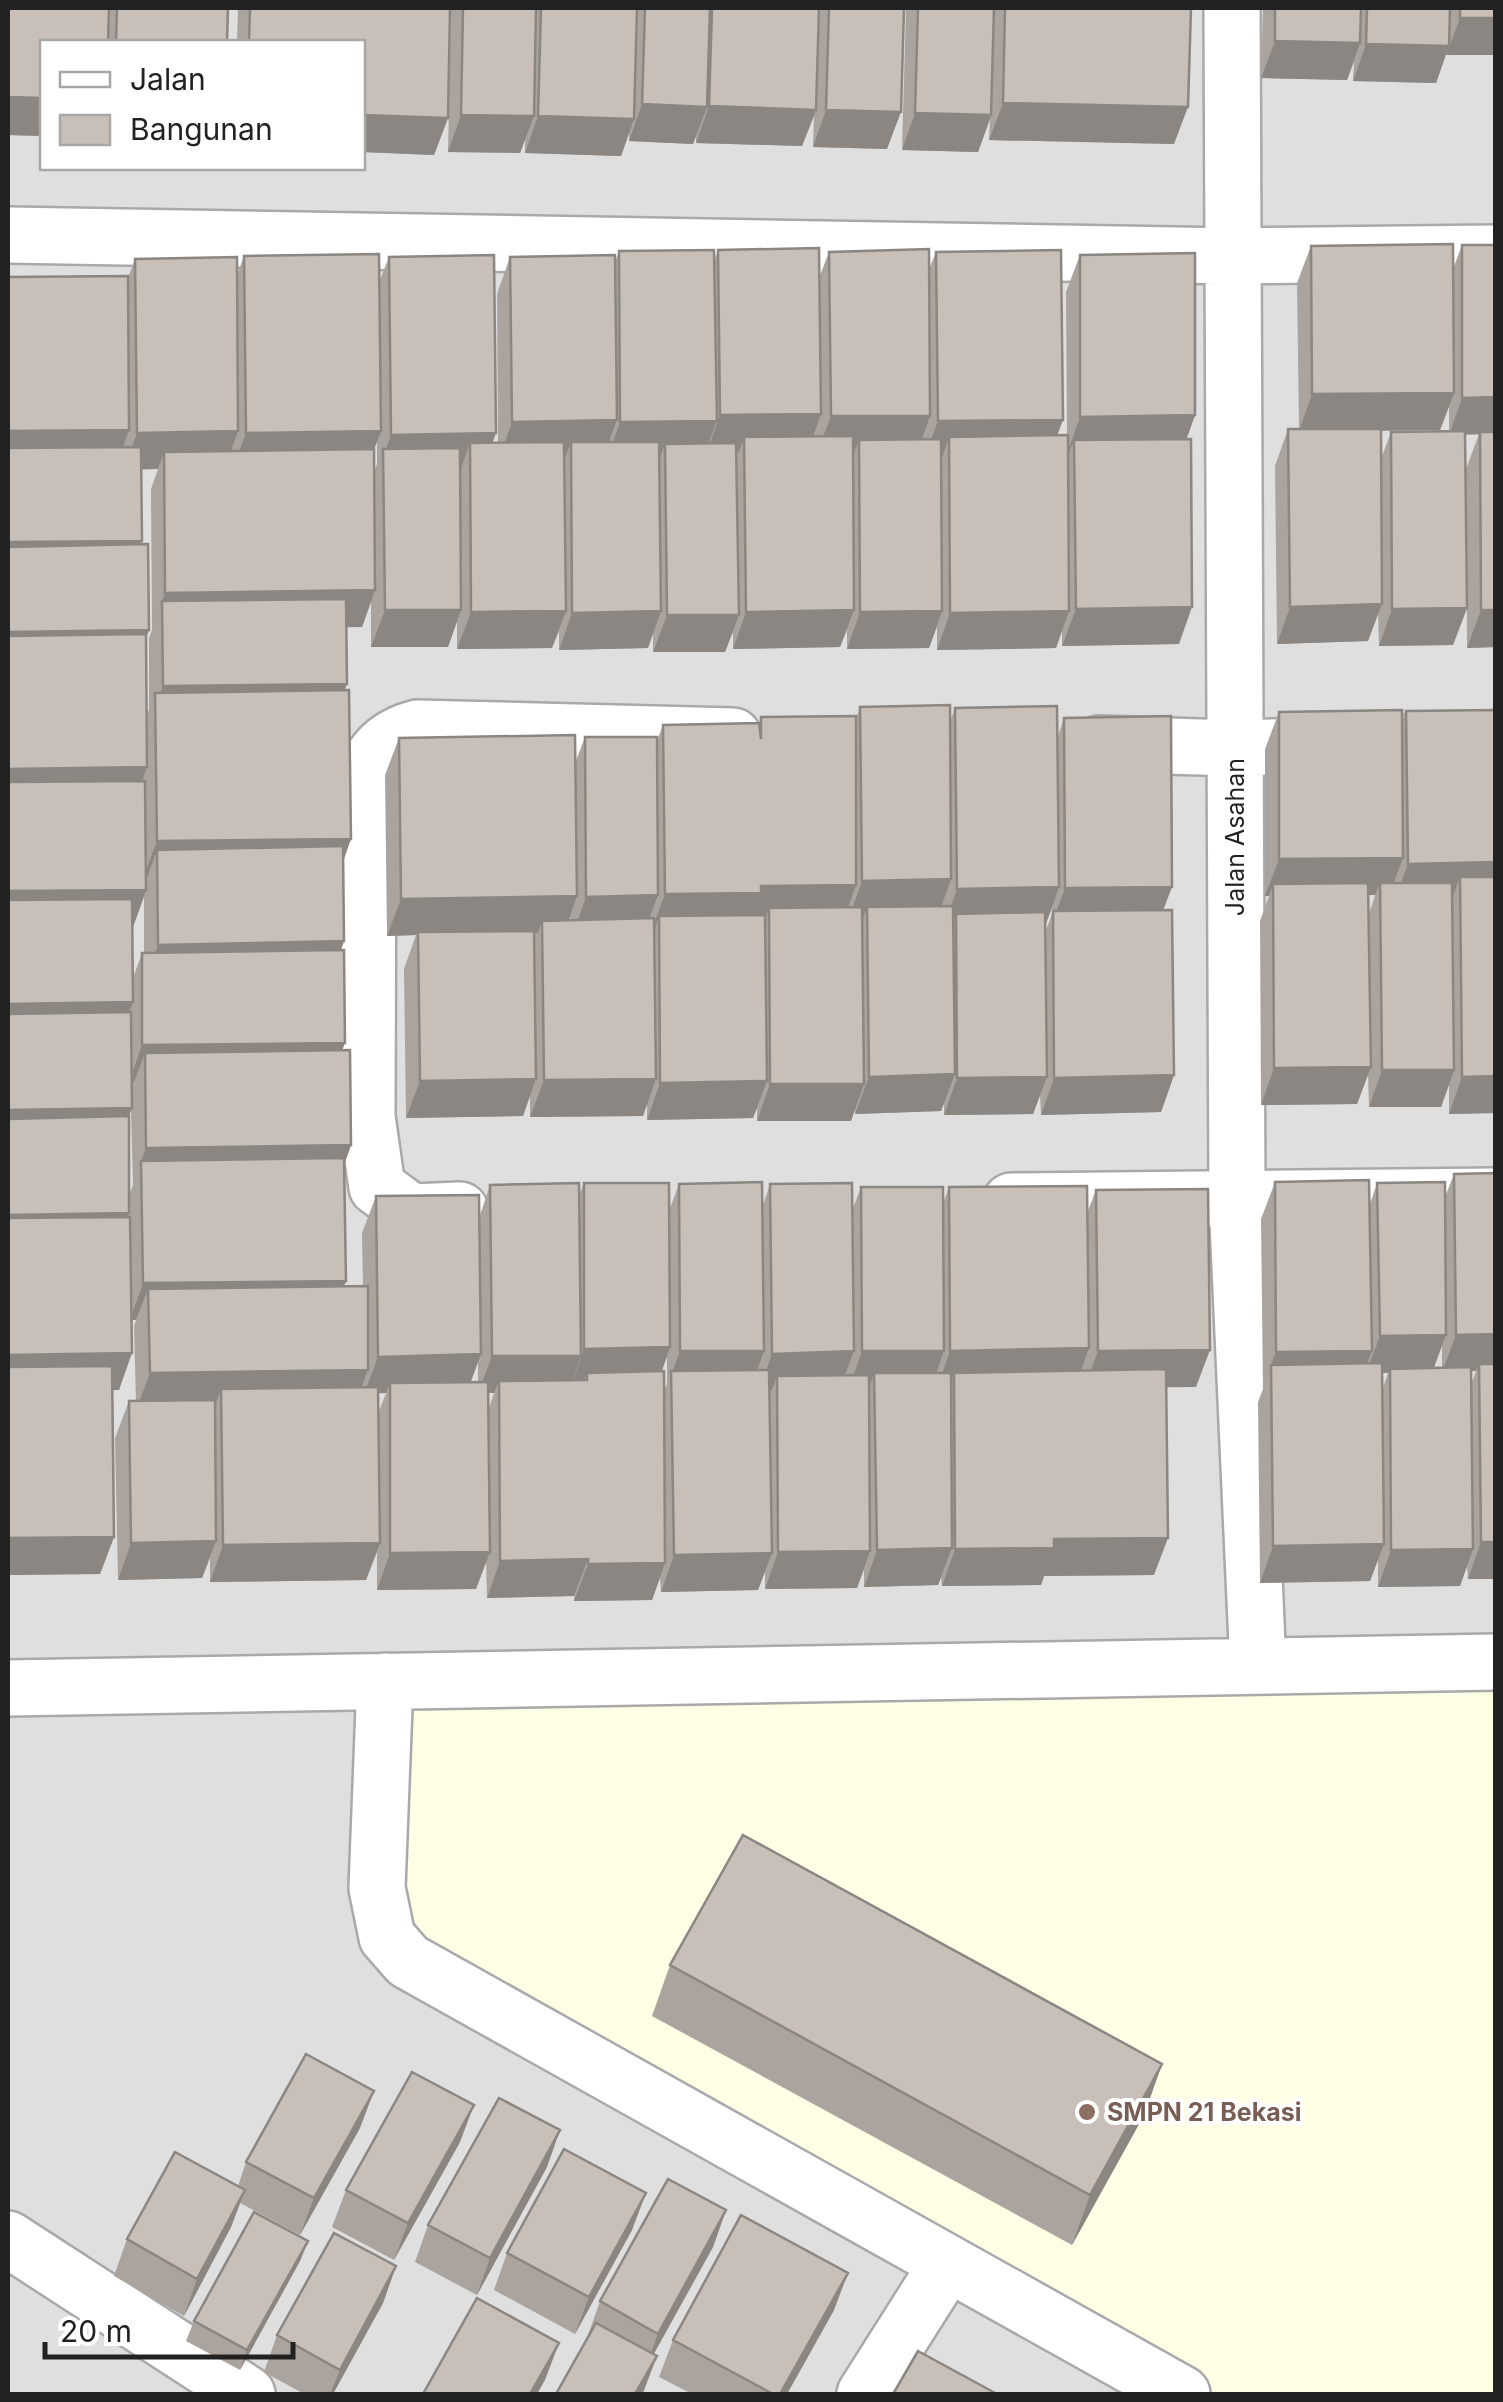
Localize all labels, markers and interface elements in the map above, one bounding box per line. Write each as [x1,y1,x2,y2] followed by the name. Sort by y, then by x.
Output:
[40,40,365,170] legend
[130,61,206,97] text: Jalan
[130,111,273,147] text: Bangunan
[1220,758,1250,916] street label: Jalan Asahan
[1107,2097,1302,2127] place label: SMPN 21 Bekasi
[1076,2101,1098,2123] marker: SMPN 21 Bekasi
[45,2297,292,2359] scale bar
[60,2313,132,2349] text: 20 m

